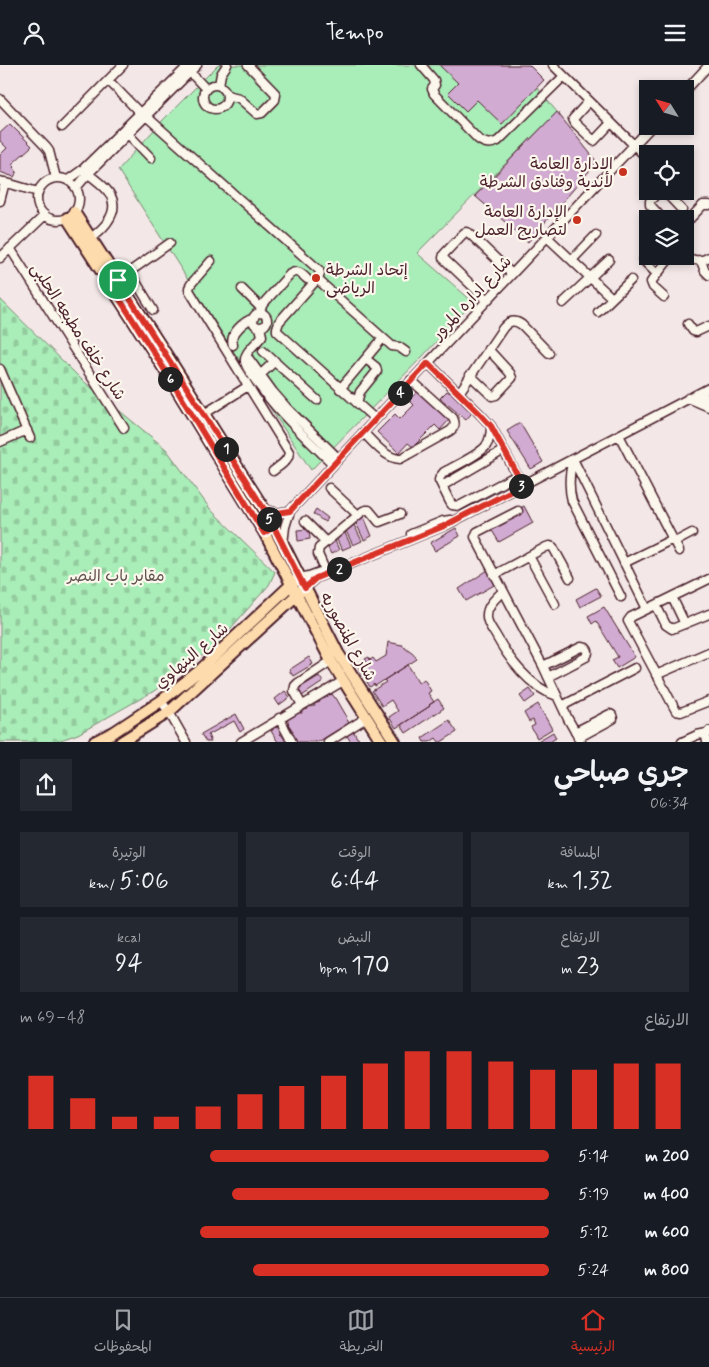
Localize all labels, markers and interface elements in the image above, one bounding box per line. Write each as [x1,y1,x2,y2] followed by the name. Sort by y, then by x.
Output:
[20,19,48,47] icon: person
[325,19,384,47] text: Tempo
[661,19,689,47] icon: menu
[639,80,694,135] north arrow
[639,80,694,265] map controls
[639,145,694,200] button: locate
[480,154,613,193] place label: الادارة العامة لأندية وفنادق الشرطة
[617,166,629,178] marker: الادارة العامة لأندية وفنادق الشرطة
[475,202,567,241] place label: الإدارة العامة لتصاريح العمل
[639,210,694,265] button: layers
[571,214,583,226] marker: الإدارة العامة لتصاريح العمل
[426,251,517,346] street label: شارع اداره المرور
[25,259,130,404] street label: شارع خلف مطبعه الحلبى
[97,259,139,301] pin
[326,260,408,299] place label: إتحاد الشرطة الرياضى
[104,266,132,294] icon: arrive
[310,272,322,284] marker: إتحاد الشرطة الرياضى
[158,367,182,391] pin: 6
[167,370,174,388] text: 6
[388,381,412,405] pin: 4
[396,384,405,402] text: 4
[214,437,238,461] pin: 1
[223,440,230,458] text: 1
[508,473,534,499] pin: 3
[518,477,525,495] text: 3
[256,507,282,531] pin: 5
[265,510,274,528] text: 5
[326,557,352,581] pin: 2
[336,560,343,578] text: 2
[66,566,165,587] park label: مقابر باب النصر
[315,589,381,685] street label: شارع المنصوريه
[151,618,233,694] street label: شارع البنهاوي
[553,755,689,792] text: جري صباحي
[20,759,72,811] button: share
[650,793,689,814] text: 06:34
[112,844,146,862] text: الوتيرة
[338,844,371,862] text: الوقت
[560,844,600,862] text: المسافة
[119,865,169,898] text: 5:06
[330,865,379,898] text: 6:44
[572,865,613,898] text: 1.32
[89,875,119,893] text: /km
[548,875,572,893] text: km
[117,929,141,947] text: kcal
[338,929,371,947] text: النبض
[561,929,600,947] text: الارتفاع
[115,947,143,980] text: 94
[351,950,390,983] text: 170
[576,950,599,983] text: 23
[319,960,351,978] text: bpm
[561,960,576,978] text: m
[20,1007,85,1028] text: 48–69 m
[644,1010,689,1031] text: الارتفاع
[578,1146,609,1167] text: 5:14
[645,1146,689,1167] text: 200 m
[578,1184,609,1205] text: 5:19
[644,1184,689,1205] text: 400 m
[580,1222,609,1243] text: 5:12
[645,1222,689,1243] text: 600 m
[578,1260,609,1281] text: 5:24
[644,1260,689,1281] text: 800 m
[94,1306,152,1359] tab: المحفوظات
[340,1306,383,1359] tab: الخريطة
[571,1306,615,1359] tab: الرئيسية

